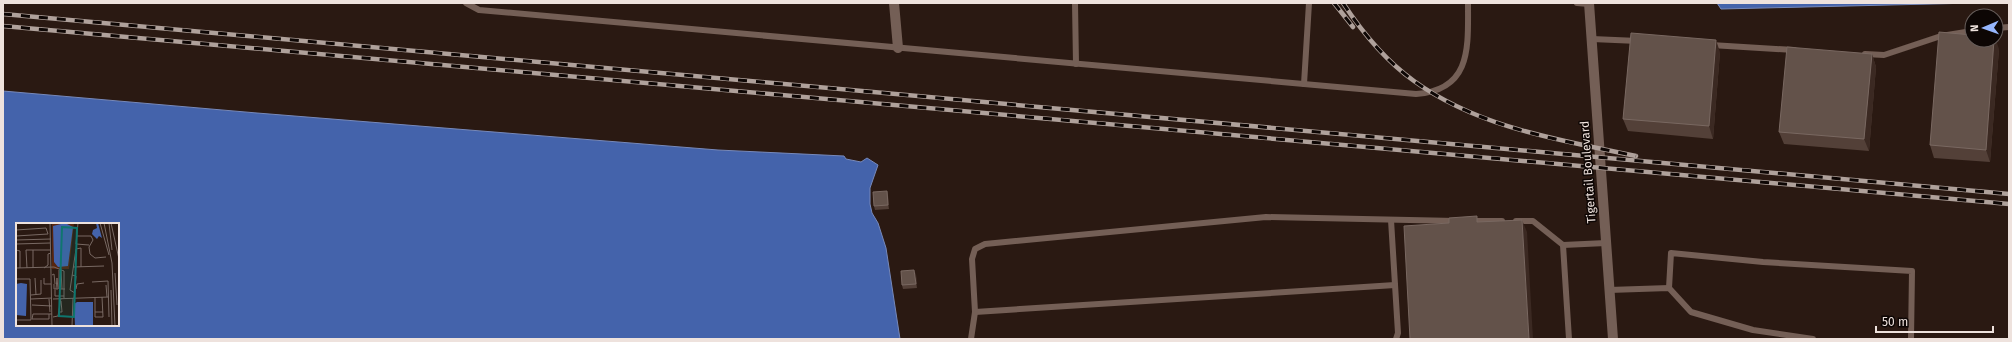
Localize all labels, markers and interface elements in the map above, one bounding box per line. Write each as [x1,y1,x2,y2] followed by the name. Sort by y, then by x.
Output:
[1964,8,2004,48] north arrow
[1968,24,1981,32] text: N
[1577,120,1599,224] street label: Tigertail Boulevard
[16,223,119,326] inset map
[1876,308,1993,334] scale bar
[1882,315,1908,329] text: 50 m

